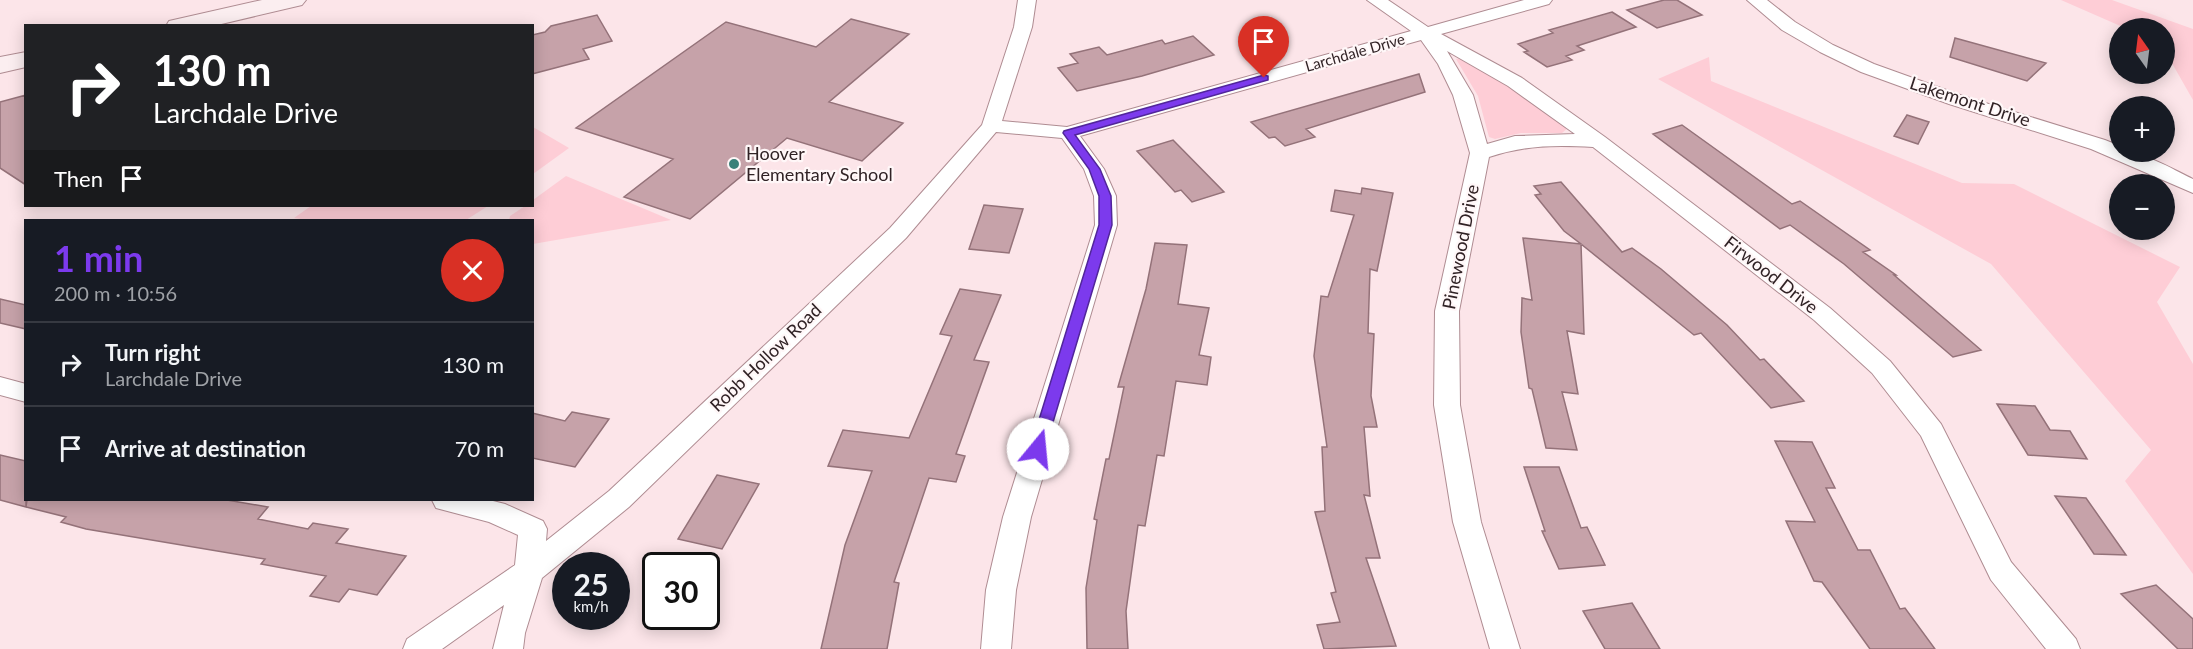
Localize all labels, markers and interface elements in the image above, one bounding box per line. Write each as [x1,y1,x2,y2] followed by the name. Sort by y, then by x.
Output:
[1238,16,1289,78] pin
[2109,18,2175,84] north arrow
[2109,18,2175,240] map controls
[1247,25,1280,58] icon: arrive
[1303,29,1407,75] street label: Larchdale Drive
[153,45,271,95] text: 130 m
[54,48,132,126] icon: right
[1907,71,2033,131] street label: Lakemont Drive
[153,96,338,129] text: Larchdale Drive
[2109,96,2175,162] button: +
[746,142,893,185] place label: Hoover Elementary School
[727,157,741,171] marker: Hoover Elementary School
[115,162,148,195] icon: arrive
[54,165,103,192] text: Then
[2109,174,2175,240] button: −
[1437,183,1483,311] street label: Pinewood Drive
[1720,231,1823,318] street label: Firwood Drive
[54,236,143,280] text: 1 min
[441,239,504,302] button: close
[54,281,177,305] text: 200 m · 10:56
[705,299,826,416] street label: Robb Hollow Road
[105,339,200,366] text: Turn right
[54,348,87,381] icon: right
[442,351,504,378] text: 130 m
[105,366,242,390] text: Larchdale Drive
[1006,417,1070,481] position arrow
[54,432,87,465] icon: arrive
[105,435,306,462] text: Arrive at destination
[455,435,504,462] text: 70 m
[642,552,720,630] speed limit sign: 30
[574,566,608,602] text: 25
[573,597,609,615] text: km/h

